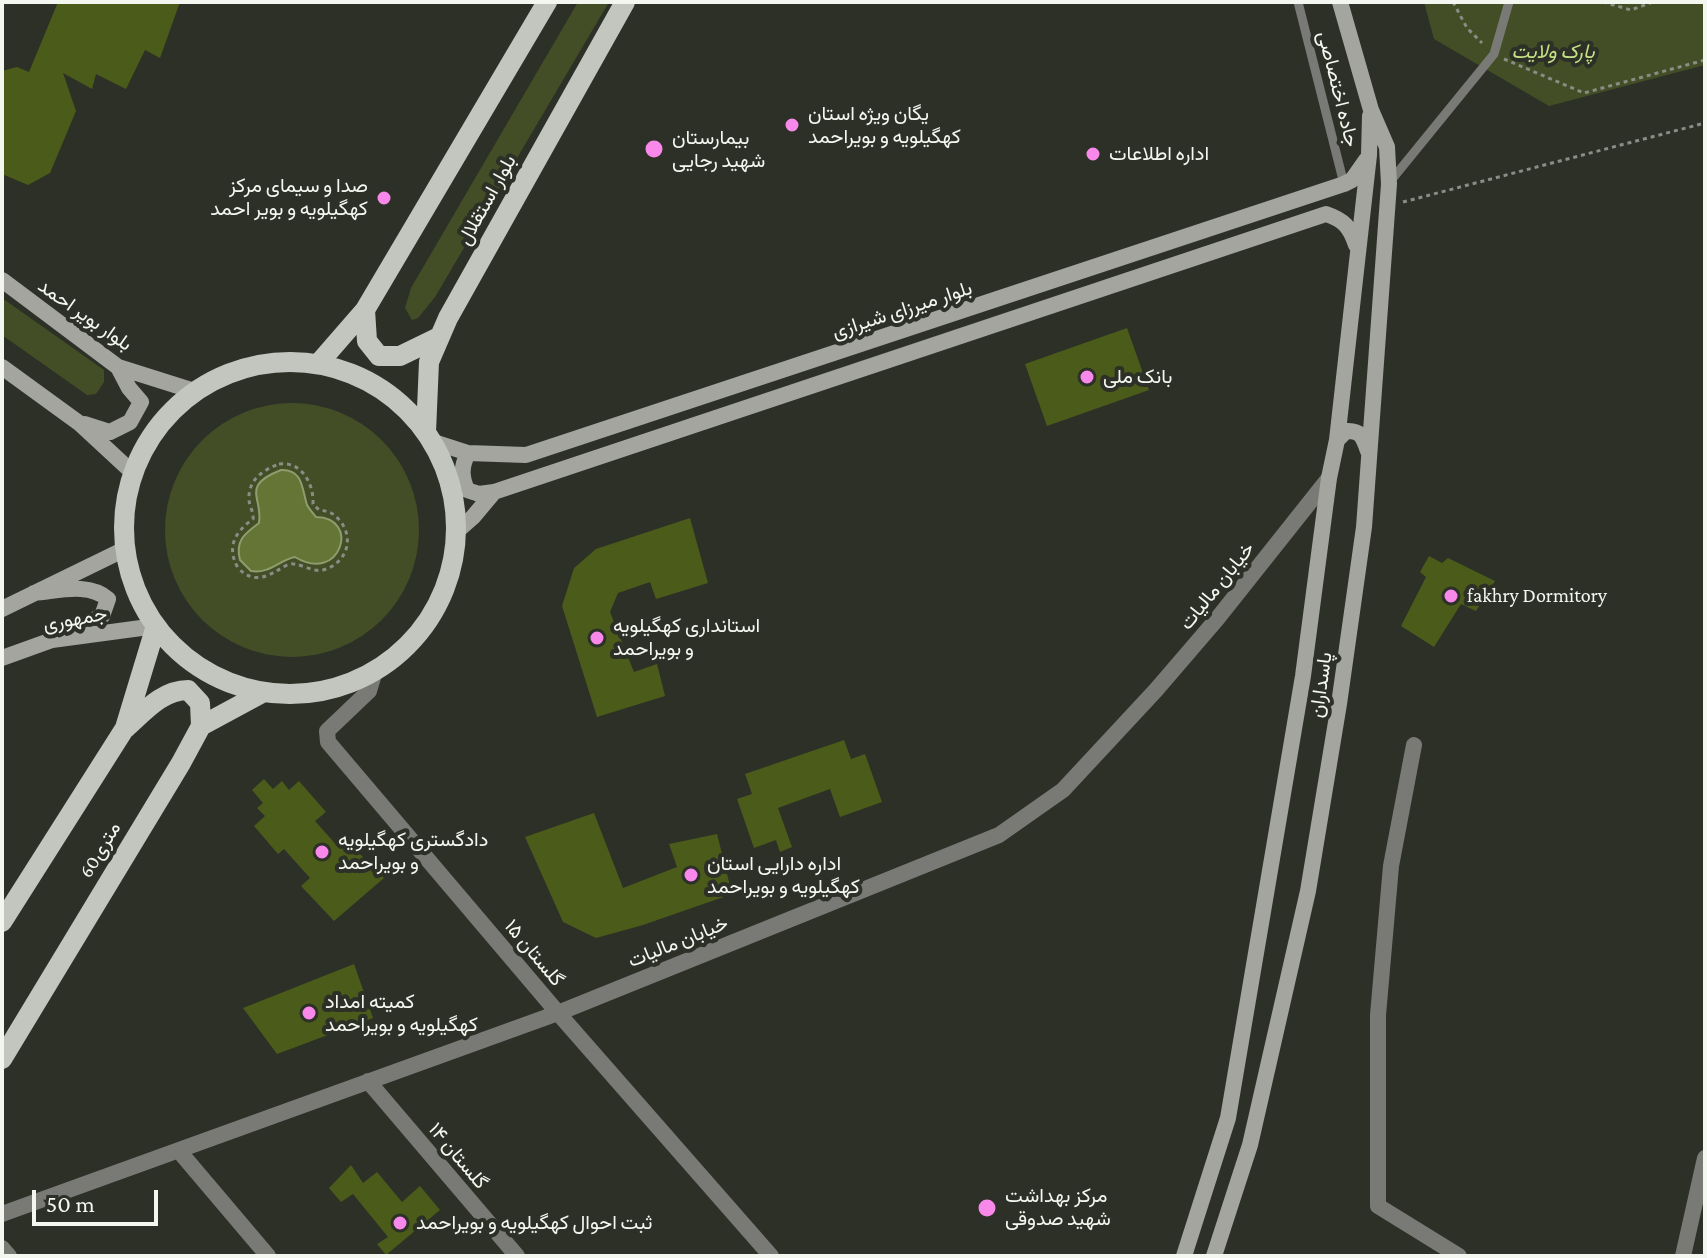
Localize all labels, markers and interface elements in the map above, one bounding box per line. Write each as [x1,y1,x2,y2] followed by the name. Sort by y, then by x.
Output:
[1312,29,1364,149] street label: جاده اختصاصی
[1512,40,1594,64] park label: پارک ولایت
[808,102,961,149] place label: یگان ویژه استان کهگیلویه و بویراحمد
[783,116,801,134] marker: یگان ویژه استان کهگیلویه و بویراحمد
[672,126,765,173] place label: بیمارستان شهید رجایی
[643,138,665,160] marker: بیمارستان شهید رجایی
[1109,142,1209,166] place label: اداره اطلاعات
[1084,145,1102,163] marker: اداره اطلاعات
[452,151,522,249] street label: بلوار استقلال
[210,174,368,221] place label: صدا و سیمای مرکز کهگیلویه و بویر احمد
[375,189,393,207] marker: صدا و سیمای مرکز کهگیلویه و بویر احمد
[33,274,137,356] street label: بلوار بویر احمد
[829,276,975,344] street label: بلوار میرزای شیرازی
[1103,365,1172,389] place label: بانک ملی
[1078,368,1096,386] marker: بانک ملی
[1174,537,1260,635] street label: خیابان مالیات
[1467,584,1607,608] place label: fakhry Dormitory
[1442,587,1460,605] marker: fakhry Dormitory
[41,602,109,636] street label: جمهوری
[613,614,760,661] place label: استانداری کهگیلویه و بویراحمد
[588,629,606,647] marker: استانداری کهگیلویه و بویراحمد
[1305,651,1337,719] street label: پاسداران
[74,818,126,882] street label: 60متری
[338,828,488,875] place label: دادگستری کهگیلویه و بویراحمد
[313,843,331,861] marker: دادگستری کهگیلویه و بویراحمد
[707,852,860,899] place label: اداره دارایی استان کهگیلویه و بویراحمد
[682,866,700,884] marker: اداره دارایی استان کهگیلویه و بویراحمد
[624,911,732,973] street label: خیابان مالیات
[499,915,569,991] street label: گلستان ۱۵
[325,990,478,1037] place label: کمیته امداد کهگیلویه و بویراحمد
[300,1004,318,1022] marker: کمیته امداد کهگیلویه و بویراحمد
[423,1118,493,1194] street label: گلستان ۱۴
[36,1174,162,1224] scale bar
[1005,1184,1111,1231] place label: مرکز بهداشت شهید صدوقی
[46,1190,95,1217] text: 50 m
[976,1197,998,1219] marker: مرکز بهداشت شهید صدوقی
[416,1211,652,1235] place label: ثبت احوال کهگیلویه و بویراحمد
[391,1214,409,1232] marker: ثبت احوال کهگیلویه و بویراحمد

